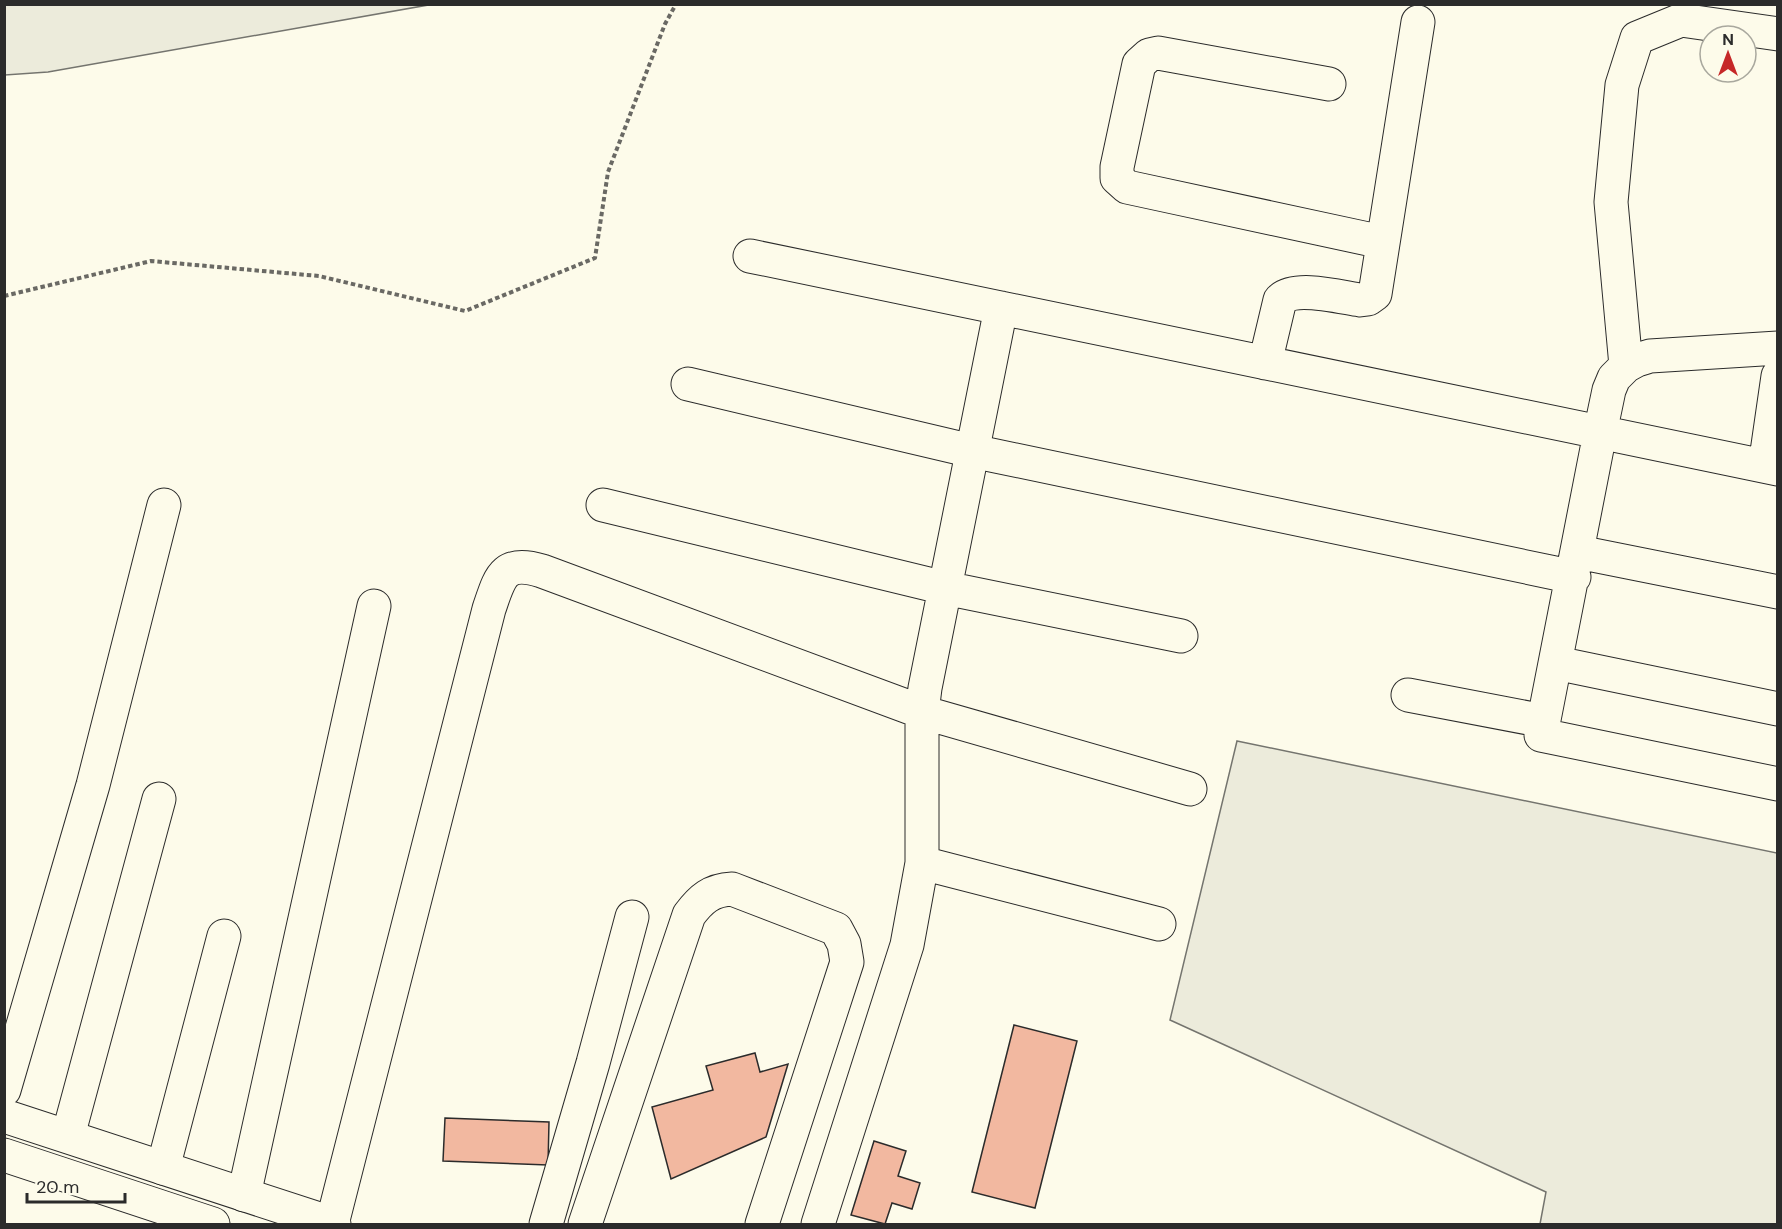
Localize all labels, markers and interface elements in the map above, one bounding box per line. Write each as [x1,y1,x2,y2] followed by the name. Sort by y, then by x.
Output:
[1698,24,1758,84] north arrow
[1722,29,1734,50] text: N
[27,1166,124,1204] scale bar
[36,1175,79,1199] text: 20 m

